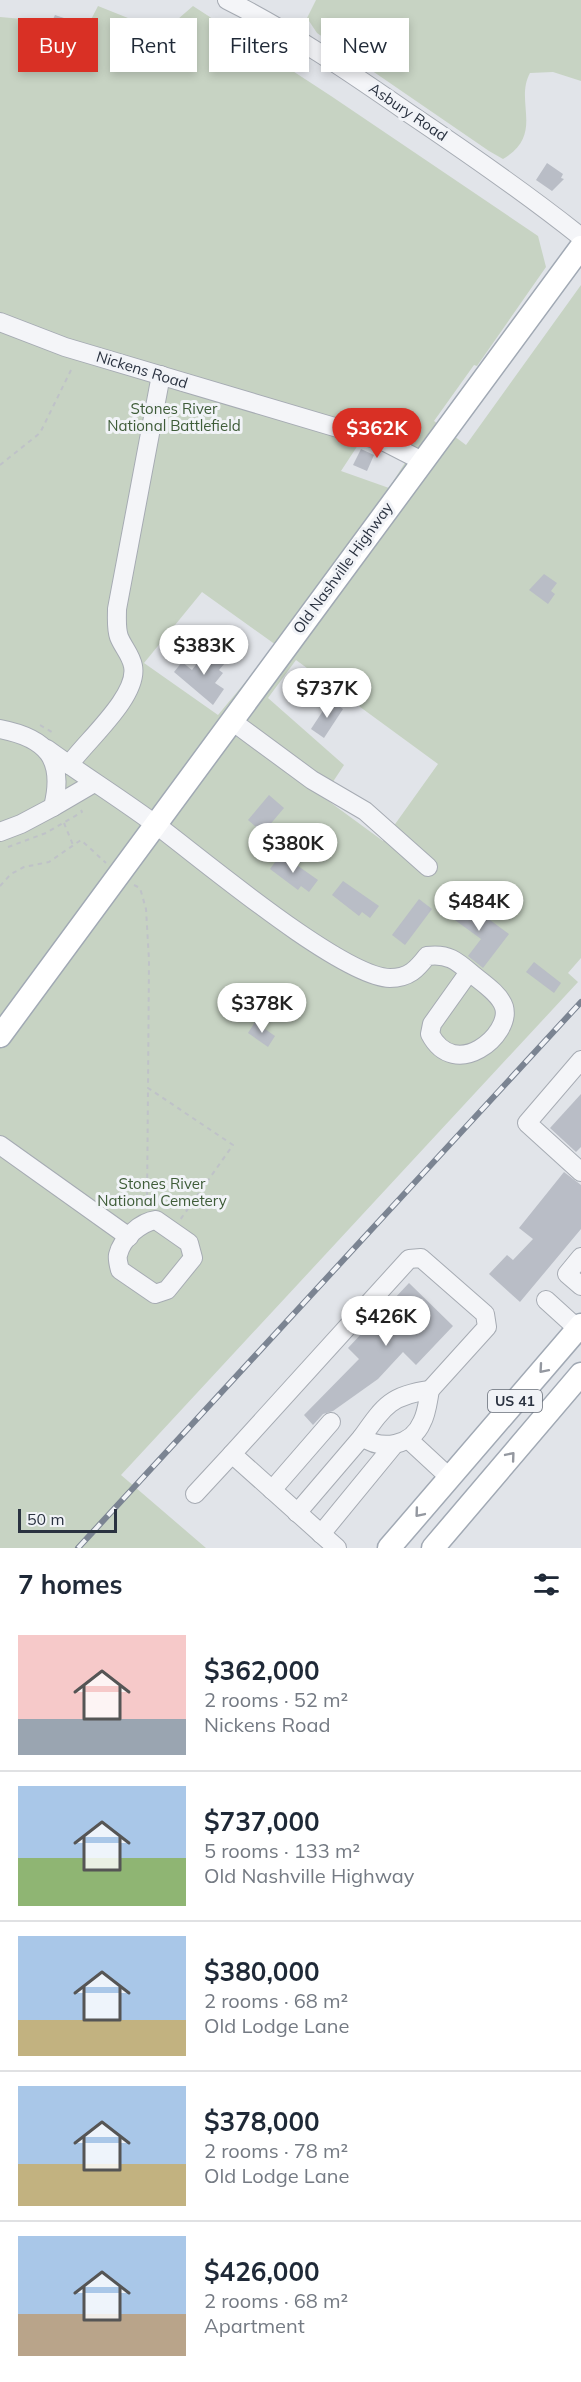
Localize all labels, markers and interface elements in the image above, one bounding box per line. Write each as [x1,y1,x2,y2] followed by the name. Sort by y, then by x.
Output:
[18,18,98,72] chip: Buy
[110,18,197,72] chip: Rent
[209,18,309,72] chip: Filters
[321,18,409,72] chip: New
[365,78,451,145] street label: Asbury Road
[94,347,190,392] street label: Nickens Road
[107,399,241,435] park label: Stones River National Battlefield
[335,408,419,459] pin: $362K
[346,415,408,440] text: $362K
[289,498,397,637] street label: Old Nashville Highway
[162,625,246,676] pin: $383K
[173,632,235,657] text: $383K
[285,668,369,719] pin: $737K
[296,675,358,700] text: $737K
[251,823,335,874] pin: $380K
[262,830,324,855] text: $380K
[437,881,521,932] pin: $484K
[448,888,510,913] text: $484K
[220,983,304,1034] pin: $378K
[231,990,293,1015] text: $378K
[97,1174,227,1210] park label: Stones River National Cemetery
[344,1296,428,1347] pin: $426K
[355,1303,417,1328] text: $426K
[539,1362,550,1373] one-way arrow
[488,1390,542,1412] road number: US 41
[504,1452,515,1463] one-way arrow
[18,1506,117,1534] scale bar
[415,1506,426,1517] one-way arrow
[27,1509,64,1529] text: 50 m
[18,1568,122,1601] text: 7 homes
[530,1568,563,1601] icon: filters
[204,1654,320,1687] text: $362,000
[66,1659,138,1731] icon: home
[204,1687,348,1712] text: 2 rooms · 52 m²
[204,1712,330,1737] text: Nickens Road
[204,1805,320,1838] text: $737,000
[66,1810,138,1882] icon: home
[204,1838,360,1863] text: 5 rooms · 133 m²
[204,1863,414,1888] text: Old Nashville Highway
[204,1955,320,1988] text: $380,000
[66,1960,138,2032] icon: home
[204,1988,348,2013] text: 2 rooms · 68 m²
[204,2013,349,2038] text: Old Lodge Lane
[204,2105,320,2138] text: $378,000
[66,2110,138,2182] icon: home
[204,2138,348,2163] text: 2 rooms · 78 m²
[204,2163,349,2188] text: Old Lodge Lane
[204,2255,320,2288] text: $426,000
[66,2260,138,2332] icon: home
[204,2288,348,2313] text: 2 rooms · 68 m²
[204,2313,305,2338] text: Apartment

